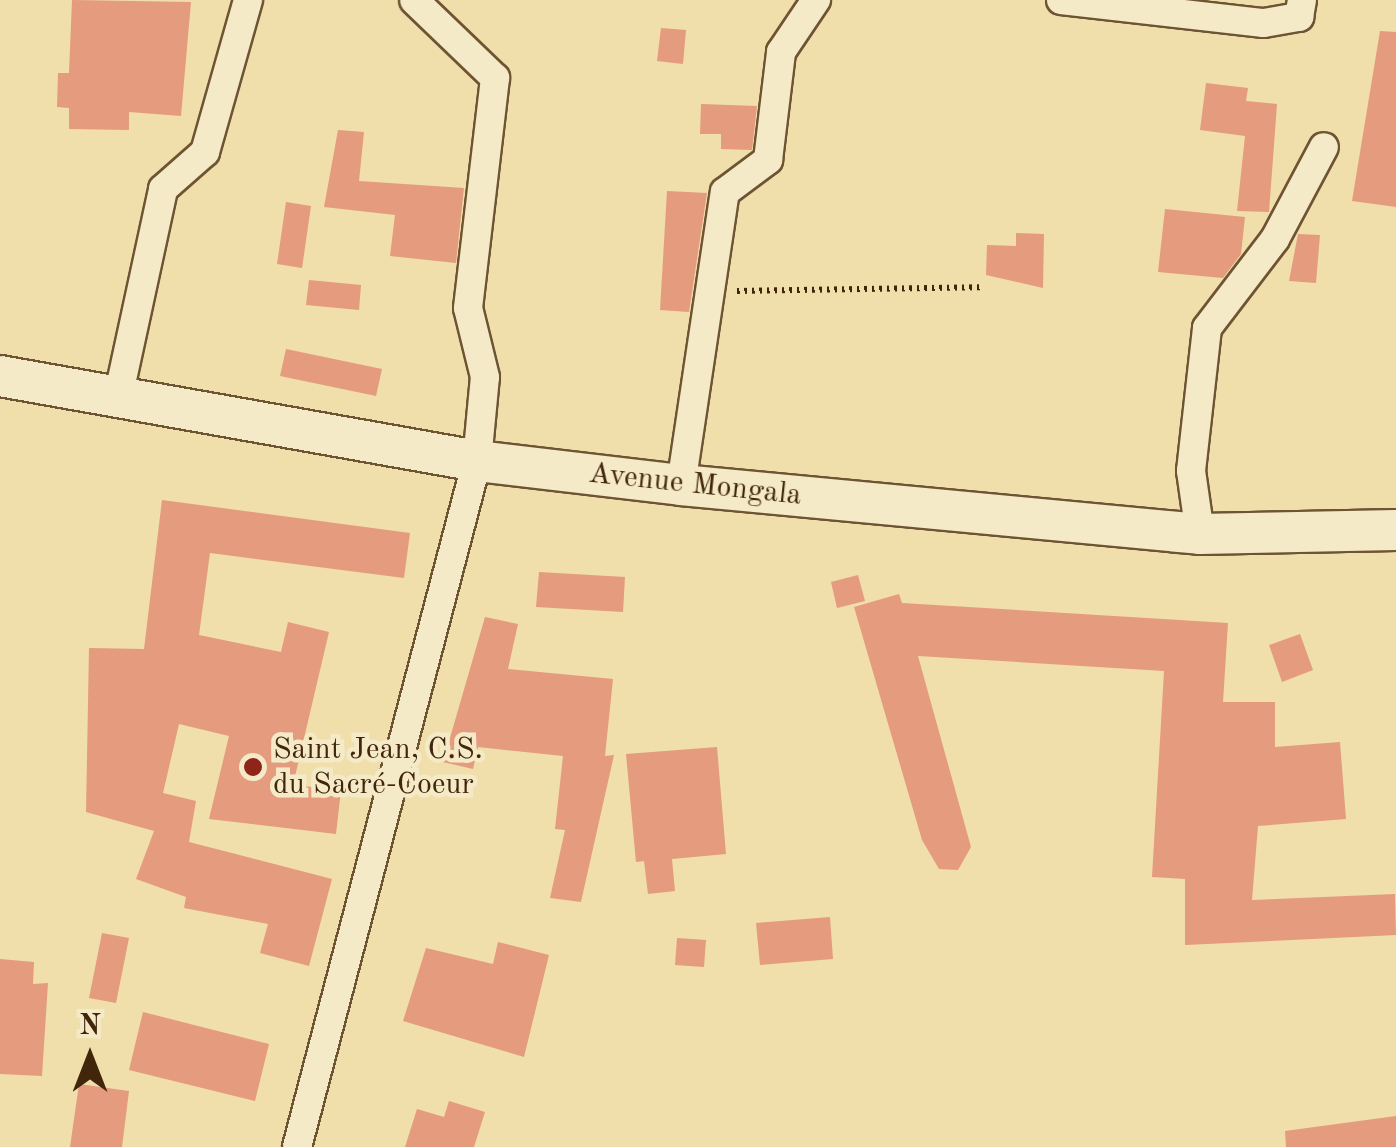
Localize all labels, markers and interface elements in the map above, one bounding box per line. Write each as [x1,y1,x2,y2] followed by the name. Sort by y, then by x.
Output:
[587,456,803,514] street label: Avenue Mongala
[273,732,483,802] place label: Saint Jean, C.S. du Sacré-Coeur
[242,756,264,778] marker: Saint Jean, C.S. du Sacré-Coeur
[40,1007,140,1107] north arrow
[79,1013,101,1041] text: N

